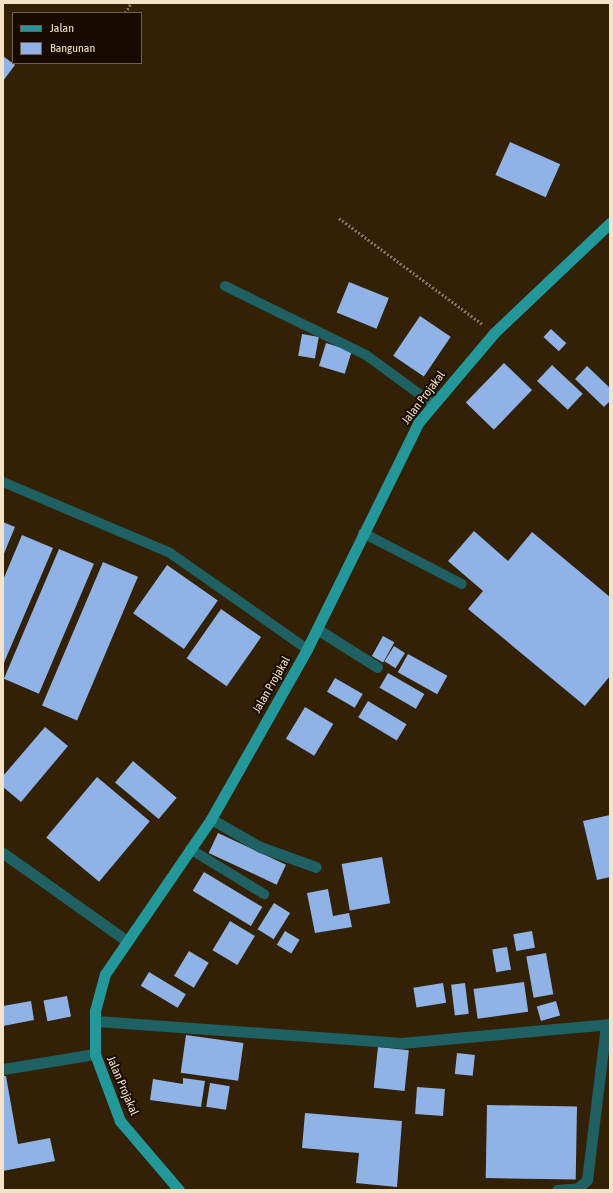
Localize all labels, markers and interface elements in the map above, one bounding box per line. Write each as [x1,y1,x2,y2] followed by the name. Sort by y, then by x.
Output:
[12,12,142,64] legend
[50,21,74,35] text: Jalan
[50,41,95,55] text: Bangunan
[399,368,449,428] street label: Jalan Projakal
[250,654,294,716] street label: Jalan Projakal
[103,1054,141,1118] street label: Jalan Projakal

